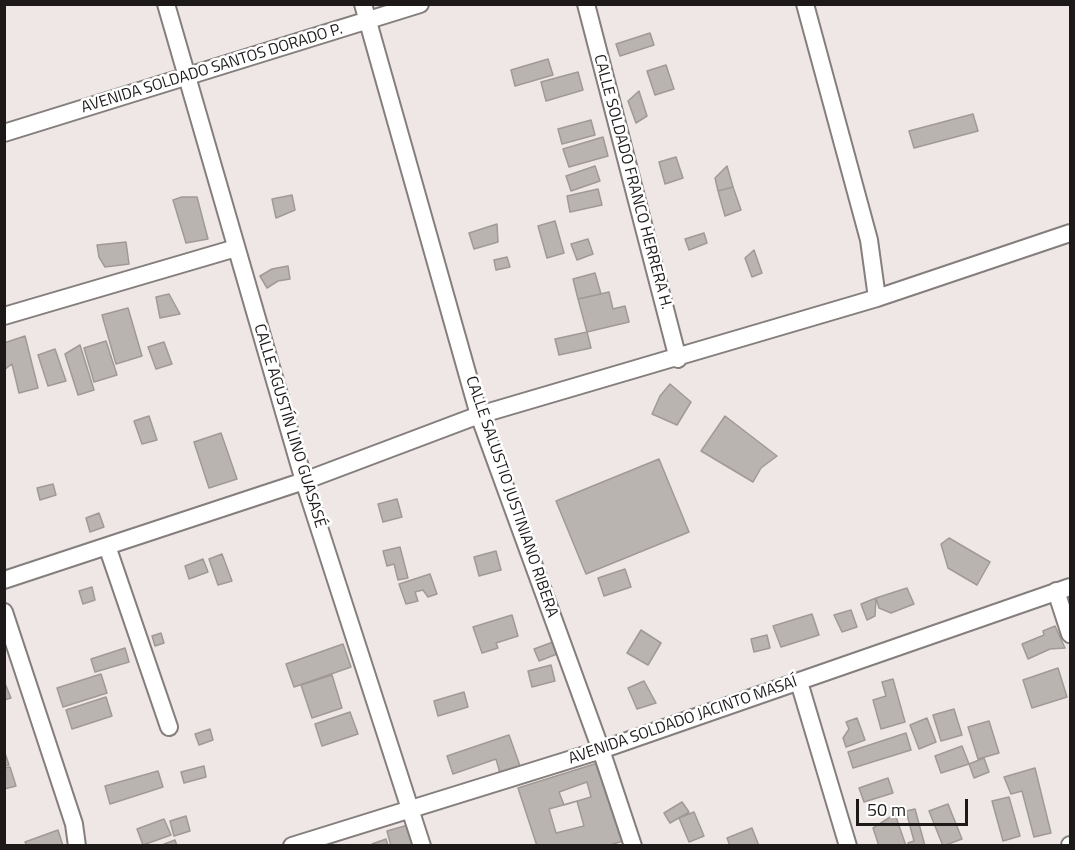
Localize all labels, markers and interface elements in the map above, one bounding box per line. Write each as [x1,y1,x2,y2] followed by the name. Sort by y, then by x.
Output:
[79,20,345,118] street label: AVENIDA SOLDADO SANTOS DORADO P.
[589,52,675,312] street label: CALLE SOLDADO FRANCO HERRERA H.
[249,322,329,530] street label: CALLE AGUSTÍN LINO GUASASÉ
[461,374,561,620] street label: CALLE SALUSTIO JUSTINIANO RIBERA
[566,673,800,769] street label: AVENIDA SOLDADO JACINTO MASAÍ
[859,787,972,825] scale bar
[867,796,906,823] text: 50 m

